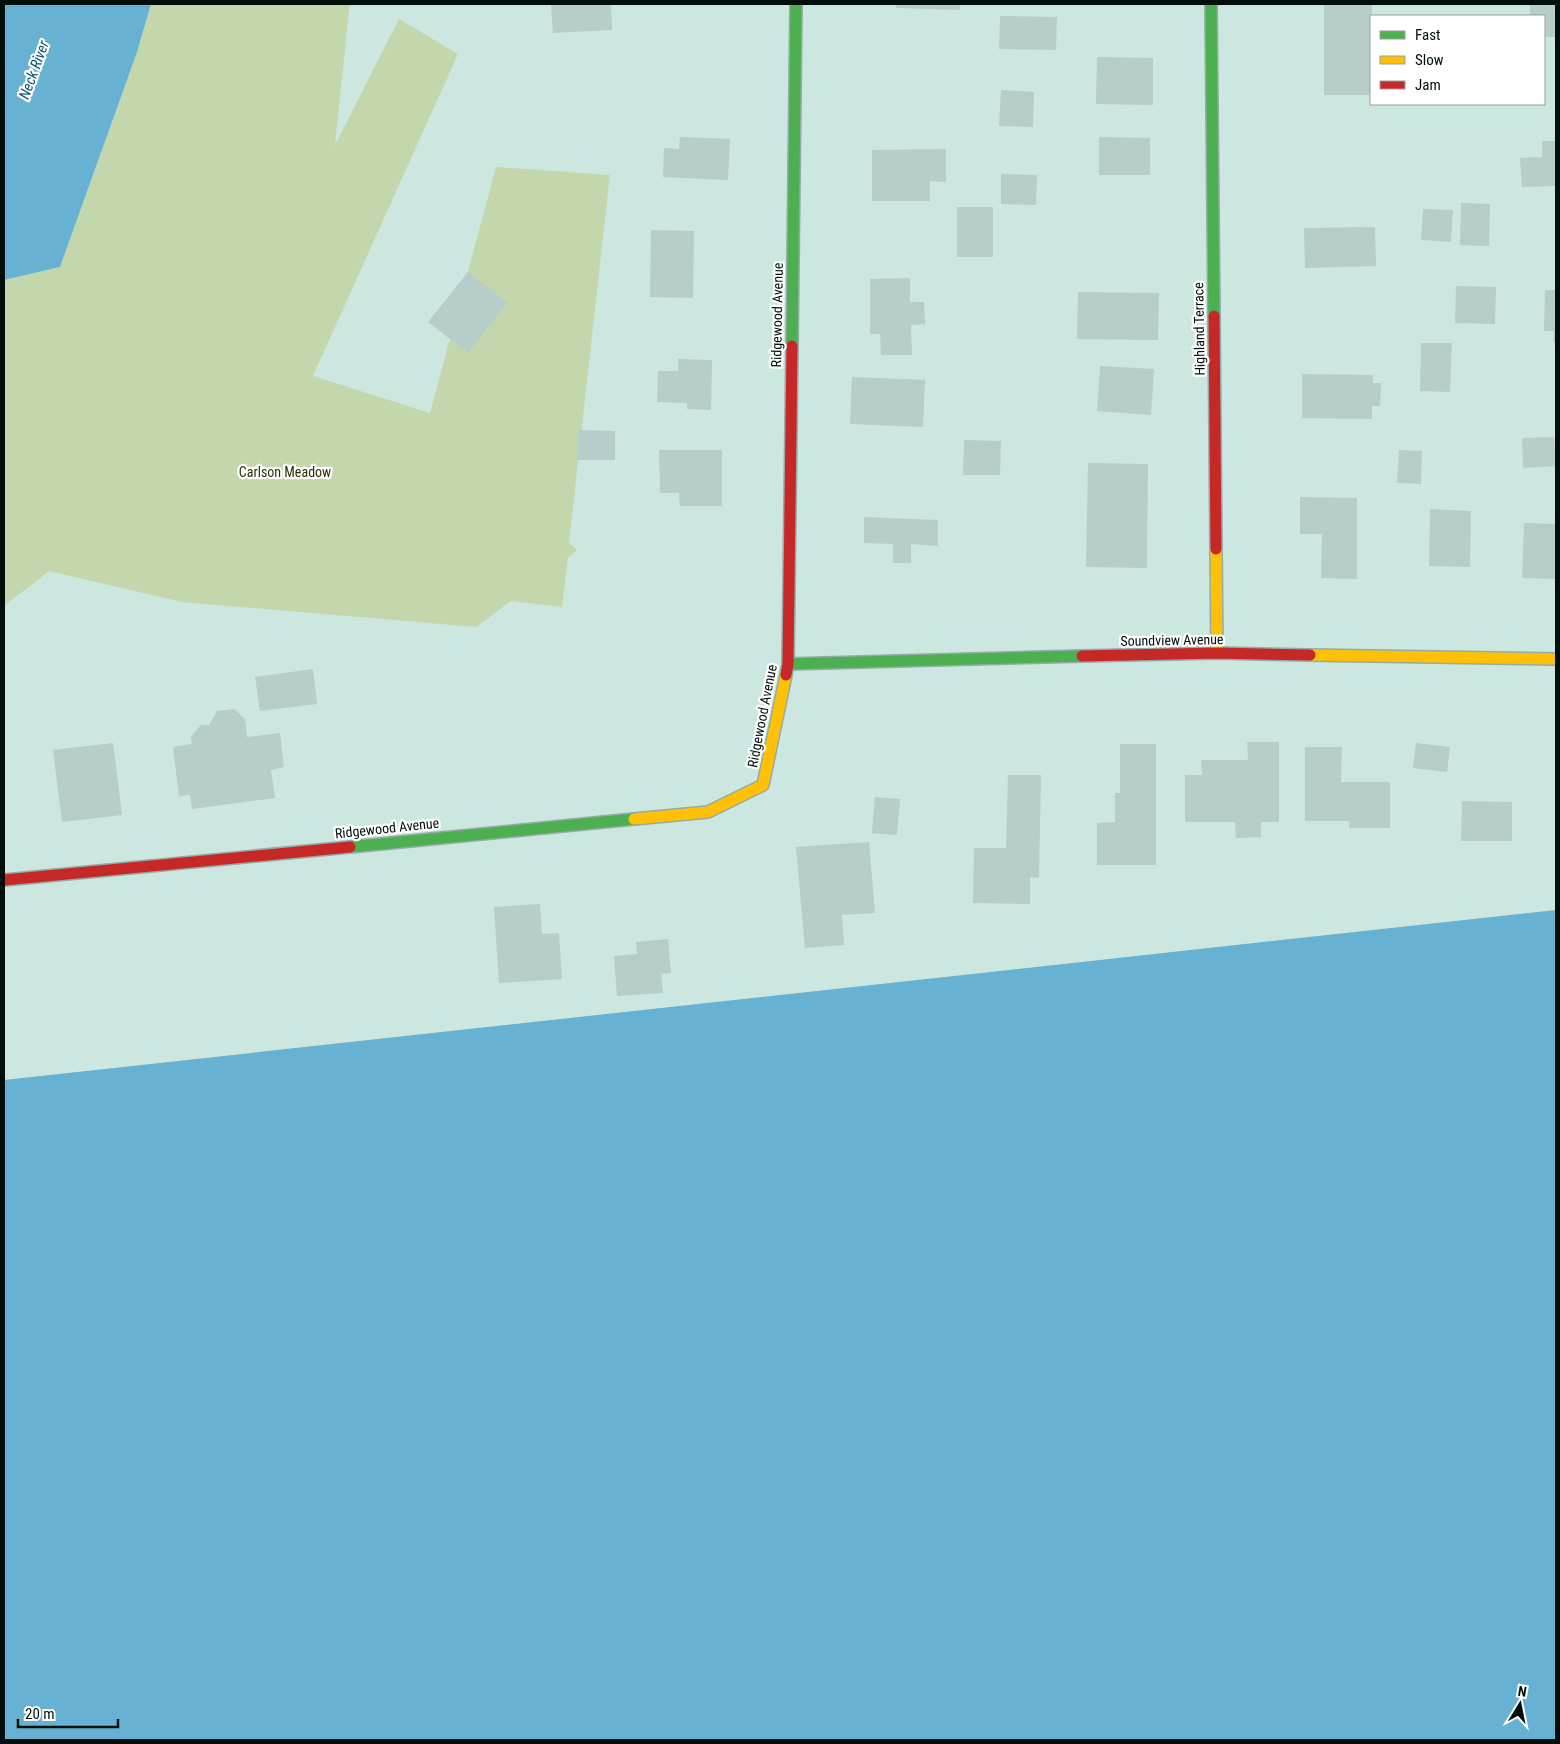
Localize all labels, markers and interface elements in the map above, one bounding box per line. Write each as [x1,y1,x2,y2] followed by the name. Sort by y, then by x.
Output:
[1370,15,1545,105] legend
[1415,26,1440,44] text: Fast
[15,38,53,102] water label: Neck River
[1415,51,1444,69] text: Slow
[1415,76,1441,94] text: Jam
[768,262,786,367] street label: Ridgewood Avenue
[1190,282,1208,376] street label: Highland Terrace
[239,464,331,480] park label: Carlson Meadow
[1120,631,1224,649] street label: Soundview Avenue
[744,663,780,769] street label: Ridgewood Avenue
[334,815,440,841] street label: Ridgewood Avenue
[1495,1679,1545,1729] north arrow
[1517,1683,1528,1700] text: N
[18,1696,118,1728] scale bar
[25,1705,55,1723] text: 20 m

